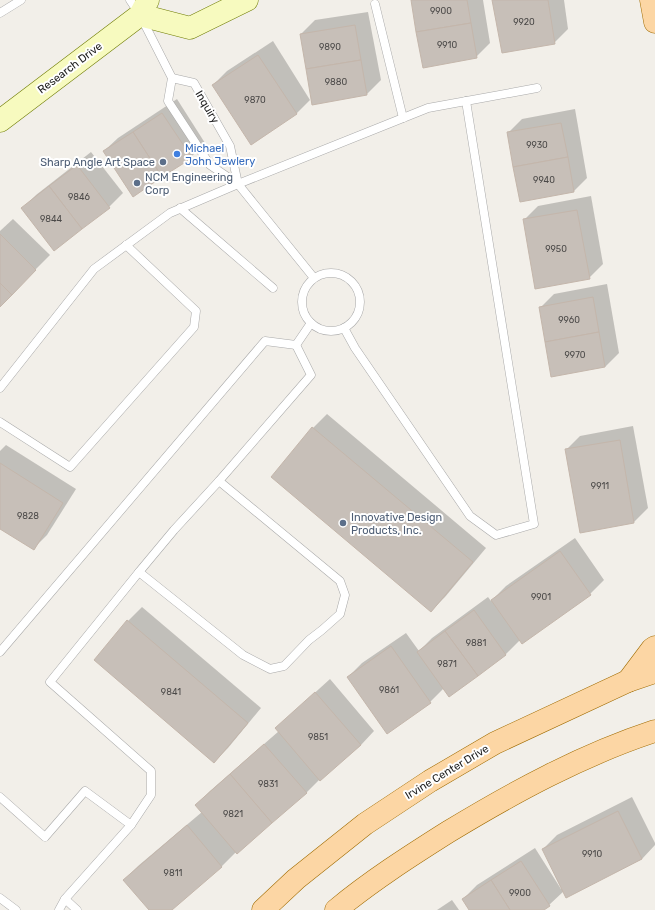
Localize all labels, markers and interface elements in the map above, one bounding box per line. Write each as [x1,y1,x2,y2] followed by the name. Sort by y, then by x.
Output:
[430,6,452,16] house number: 9900
[513,17,535,27] house number: 9920
[35,40,105,96] street label: Research Drive
[437,40,457,50] house number: 9910
[319,42,341,52] house number: 9890
[325,77,348,87] house number: 9880
[192,88,222,126] street label: Inquiry
[244,95,266,105] house number: 9870
[526,140,548,150] house number: 9930
[185,142,255,168] place label: Michael John Jewlery
[172,149,182,159] marker: Michael John Jewlery
[40,156,155,169] place label: Sharp Angle Art Space
[158,157,168,167] marker: Sharp Angle Art Space
[145,171,233,197] place label: NCM Engineering Corp
[533,175,555,185] house number: 9940
[132,178,142,188] marker: NCM Engineering Corp
[68,192,91,202] house number: 9846
[40,214,63,224] house number: 9844
[545,244,567,254] house number: 9950
[558,315,580,325] house number: 9960
[564,350,586,360] house number: 9970
[591,481,609,491] house number: 9911
[17,511,39,521] house number: 9828
[351,511,442,537] place label: Innovative Design Products, Inc.
[338,518,348,528] marker: Innovative Design Products, Inc.
[531,592,551,602] house number: 9901
[466,638,486,648] house number: 9881
[437,659,457,669] house number: 9871
[379,685,399,695] house number: 9861
[161,687,181,697] house number: 9841
[308,732,328,742] house number: 9851
[403,742,491,802] street label: Irvine Center Drive
[258,779,278,789] house number: 9831
[223,809,243,819] house number: 9821
[582,849,602,859] house number: 9910
[164,868,183,878] house number: 9811
[509,888,531,898] house number: 9900

